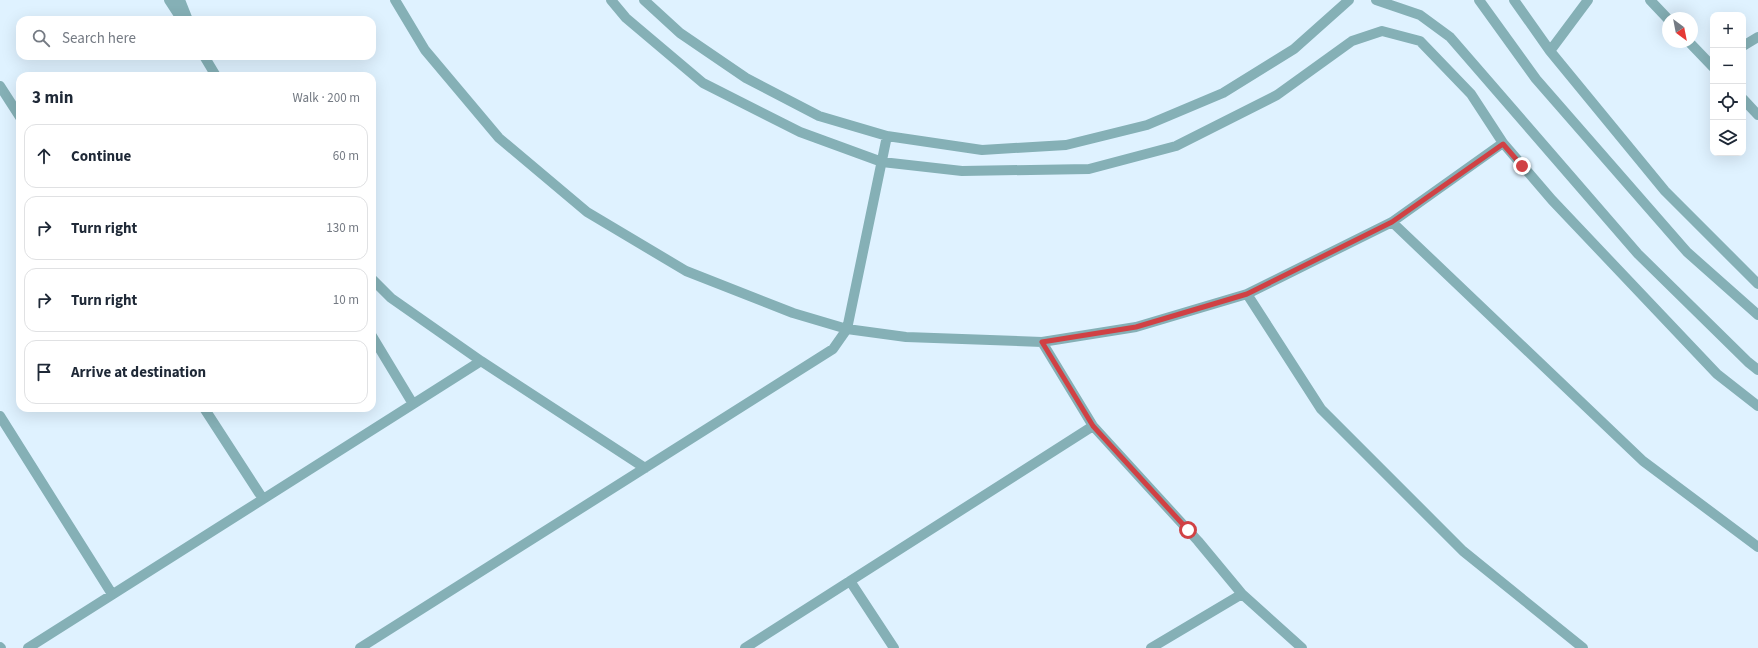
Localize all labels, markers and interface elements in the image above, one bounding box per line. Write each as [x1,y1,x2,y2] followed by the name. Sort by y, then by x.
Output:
[1662,12,1698,48] north arrow
[1710,12,1746,156] map controls
[1710,12,1746,48] button: +
[16,16,376,60] search box
[30,27,52,49] icon: search
[62,28,136,49] text: Search here
[1710,48,1746,84] button: −
[1710,84,1746,120] button: locate
[32,86,73,110] text: 3 min
[292,89,360,107] text: Walk · 200 m
[1710,120,1746,156] button: layers
[33,145,55,167] icon: ahead
[71,146,131,167] text: Continue
[333,147,359,165] text: 60 m
[1513,157,1531,175] route end
[33,217,55,239] icon: right
[71,218,137,239] text: Turn right
[326,219,359,237] text: 130 m
[33,289,55,311] icon: right
[71,290,137,311] text: Turn right
[333,291,359,309] text: 10 m
[33,361,55,383] icon: arrive
[71,362,206,383] text: Arrive at destination
[1179,521,1197,539] route start

